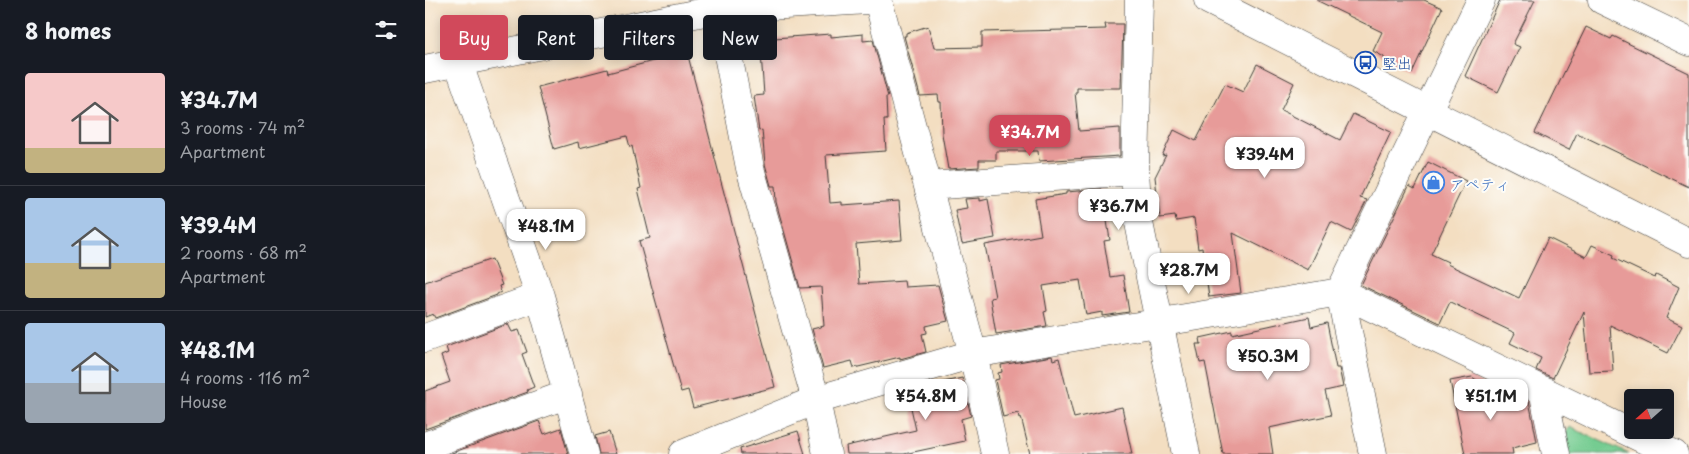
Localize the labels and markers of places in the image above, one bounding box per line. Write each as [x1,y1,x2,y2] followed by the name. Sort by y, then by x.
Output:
[1354,50,1378,74] bus stop icon: 堅出
[1382,51,1412,74] place label: 堅出
[989,114,1071,157] pin: ¥34.7M
[1224,136,1306,179] pin: ¥39.4M
[1422,171,1446,195] shop icon: アペティ
[1450,172,1510,195] place label: アペティ
[1078,188,1160,231] pin: ¥36.7M
[505,208,587,251] pin: ¥48.1M
[1148,252,1230,295] pin: ¥28.7M
[1227,338,1309,381] pin: ¥50.3M
[885,378,967,421] pin: ¥54.8M
[1450,378,1532,421] pin: ¥51.1M

